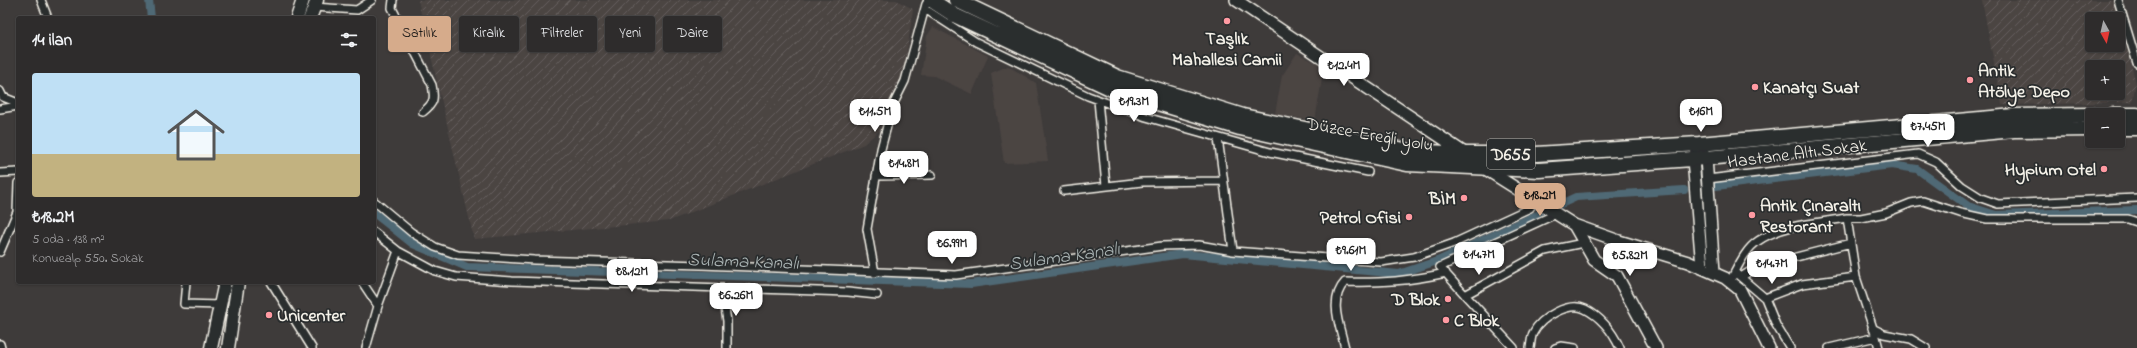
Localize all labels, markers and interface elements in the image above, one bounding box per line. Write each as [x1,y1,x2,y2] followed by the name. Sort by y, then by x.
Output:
[2085,12,2125,52] north arrow
[2085,12,2125,148] map controls
[388,16,451,52] chip: Satılık
[459,16,519,52] chip: Kiralık
[527,16,597,52] chip: Filtreler
[605,16,655,52] chip: Yeni
[663,16,722,52] chip: Daire
[1222,16,1232,26] marker: Taşlık Mahallesi Camii
[1172,27,1282,74] place label: Taşlık Mahallesi Camii
[32,28,72,53] text: 14 ilan
[338,29,360,51] icon: filters
[1311,53,1377,87] pin: ₺12.4M
[1328,56,1360,75] text: ₺12.4M
[1978,59,2070,107] place label: Antik Atölye Depo
[2085,60,2125,100] button: +
[1965,75,1975,85] marker: Antik Atölye Depo
[1763,76,1860,102] place label: Kanatçı Suat
[1750,82,1760,92] marker: Kanatçı Suat
[1101,89,1167,123] pin: ₺19.3M
[1119,92,1149,111] text: ₺19.3M
[160,99,232,171] icon: home
[842,99,908,133] pin: ₺11.5M
[1677,99,1725,133] pin: ₺16M
[859,102,891,121] text: ₺11.5M
[1689,102,1713,121] text: ₺16M
[2085,108,2125,148] button: −
[1303,112,1435,161] street label: Düzce-Ereğli yolu
[1895,114,1961,148] pin: ₺7.45M
[1910,117,1946,136] text: ₺7.45M
[1726,134,1869,176] street label: Hastane Altı Sokak
[1487,139,1535,169] road number: D655
[871,151,937,185] pin: ₺14.8M
[888,154,920,173] text: ₺14.8M
[2005,158,2096,185] place label: Hypium Otel
[2099,164,2109,174] marker: Hypium Otel
[1507,183,1573,217] pin: ₺18.2M
[1524,186,1556,205] text: ₺18.2M
[1428,187,1456,213] place label: BİM
[1459,193,1469,203] marker: BİM
[1760,194,1861,241] place label: Antik Çınaraltı Restorant
[32,205,74,230] text: ₺18.2M
[1320,206,1401,232] place label: Petrol Ofisi
[1747,210,1757,220] marker: Antik Çınaraltı Restorant
[1404,212,1414,222] marker: Petrol Ofisi
[32,230,105,249] text: 5 oda · 138 m²
[919,231,985,265] pin: ₺6.99M
[937,234,967,253] text: ₺6.99M
[1007,236,1122,279] water label: Sulama Kanalı
[1318,238,1384,272] pin: ₺9.61M
[1336,241,1366,260] text: ₺9.61M
[1446,242,1512,276] pin: ₺14.7M
[1597,243,1663,277] pin: ₺5.82M
[1463,245,1495,264] text: ₺14.7M
[1612,246,1648,265] text: ₺5.82M
[687,247,800,278] water label: Sulama Kanalı
[32,249,144,268] text: Konuealp 550. Sokak
[1739,251,1805,285] pin: ₺14.7M
[1756,254,1788,273] text: ₺14.7M
[599,259,665,293] pin: ₺8.12M
[616,262,648,281] text: ₺8.12M
[703,283,769,317] pin: ₺6.26M
[719,286,753,305] text: ₺6.26M
[1391,288,1441,314] place label: D Blok
[1443,294,1453,304] marker: D Blok
[277,304,346,330] place label: Unicenter
[1454,309,1500,335] place label: C Blok
[264,310,274,320] marker: Unicenter
[1441,315,1451,325] marker: C Blok

